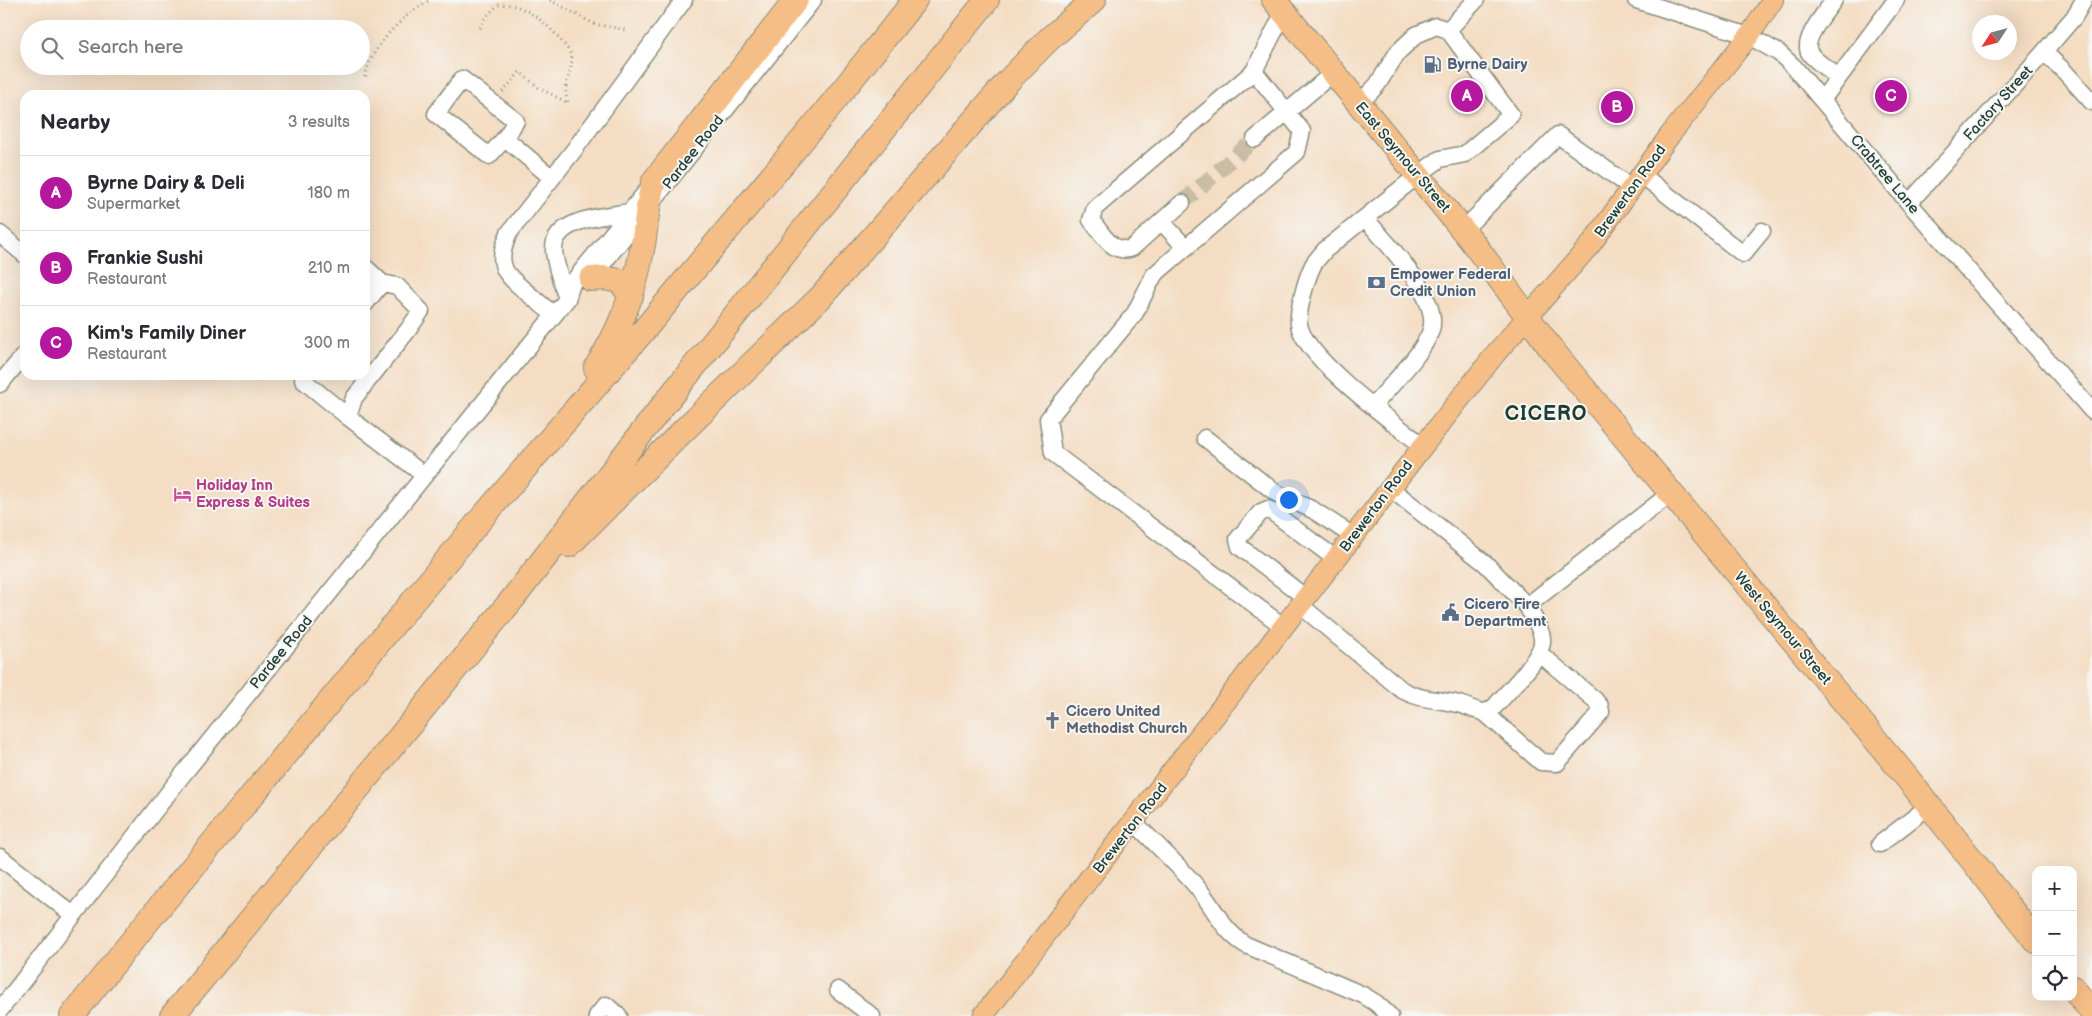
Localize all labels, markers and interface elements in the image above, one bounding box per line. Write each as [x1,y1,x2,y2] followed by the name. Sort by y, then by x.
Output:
[1972,15,2017,60] north arrow
[20,20,370,75] search box
[38,34,66,62] icon: search
[78,36,183,59] text: Search here
[1423,54,1443,74] fuel station icon: Byrne Dairy
[1447,55,1527,74] place label: Byrne Dairy
[1960,62,2037,145] street label: Factory Street
[1451,77,1483,115] pin: A
[1875,77,1907,115] pin: C
[1601,88,1633,126] pin: B
[1351,98,1455,217] street label: East Seymour Street
[40,110,110,135] text: Nearby
[658,111,728,193] street label: Pardee Road
[288,113,350,132] text: 3 results
[1846,131,1923,218] street label: Crabtree Lane
[1590,141,1670,241] street label: Brewerton Road
[87,172,245,195] text: Byrne Dairy & Deli
[51,184,61,203] text: A
[308,184,350,203] text: 180 m
[87,195,180,214] text: Supermarket
[87,247,203,270] text: Frankie Sushi
[50,259,62,278] text: B
[308,259,350,278] text: 210 m
[1390,265,1511,301] place label: Empower Federal Credit Union
[87,270,167,289] text: Restaurant
[1366,273,1386,293] bank icon: Empower Federal Credit Union
[87,322,246,345] text: Kim's Family Diner
[50,334,62,353] text: C
[304,334,350,353] text: 300 m
[87,345,167,364] text: Restaurant
[1505,402,1587,426] district label: CICERO
[1336,457,1417,556] street label: Brewerton Road
[196,476,310,512] place label: Holiday Inn Express & Suites
[172,484,192,504] hotel icon: Holiday Inn Express & Suites
[1276,487,1302,513] your location
[1730,568,1836,689] street label: West Seymour Street
[1464,595,1546,631] place label: Cicero Fire Department
[1440,603,1460,623] public building icon: Cicero Fire Department
[246,612,317,693] street label: Pardee Road
[1066,702,1187,738] place label: Cicero United Methodist Church
[1042,710,1062,730] church icon: Cicero United Methodist Church
[1089,779,1172,878] street label: Brewerton Road
[2032,866,2077,1001] map controls
[2032,866,2077,911] button: +
[2032,911,2077,956] button: −
[2032,956,2077,1001] button: locate

